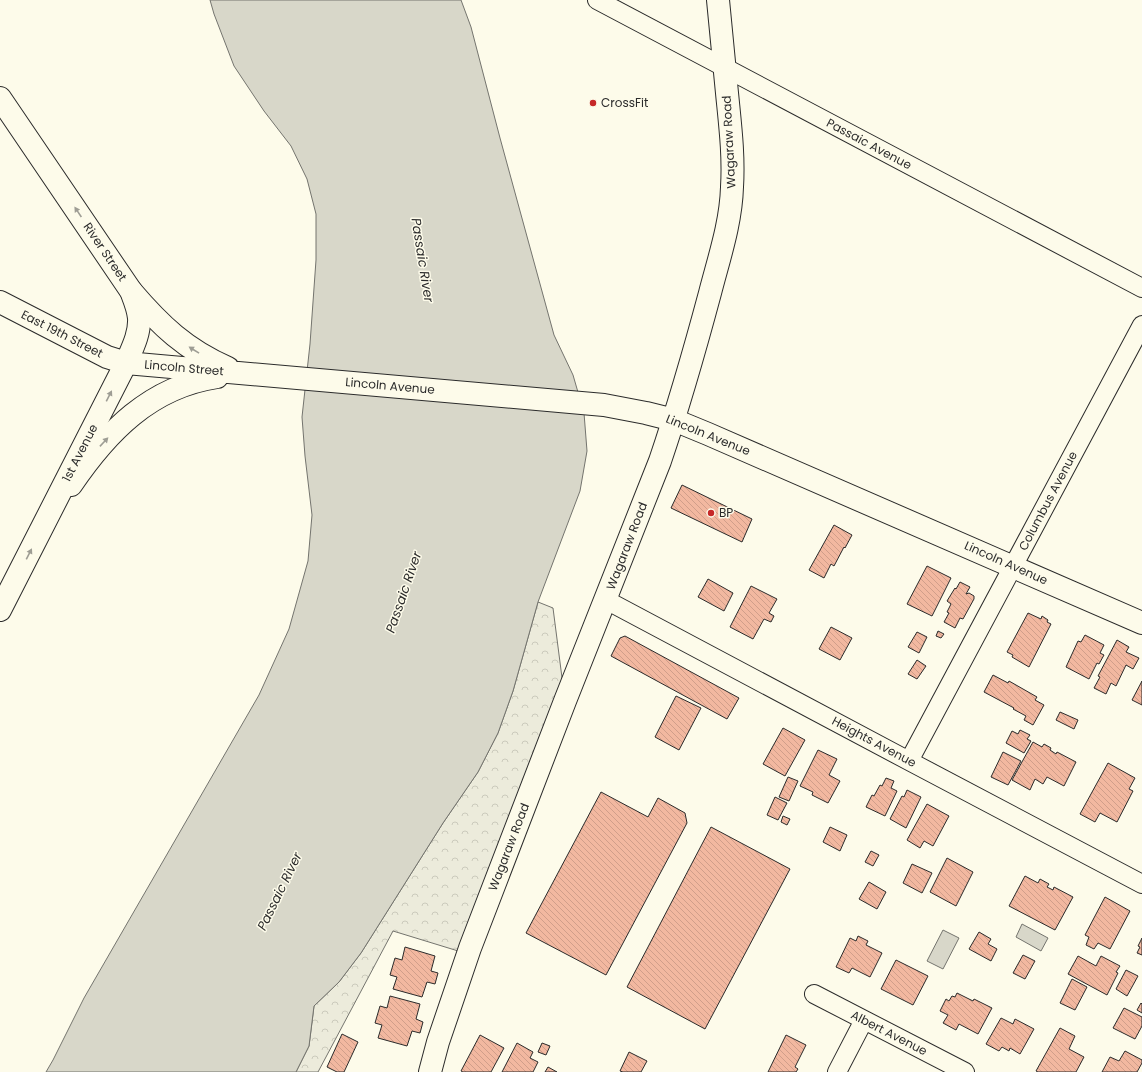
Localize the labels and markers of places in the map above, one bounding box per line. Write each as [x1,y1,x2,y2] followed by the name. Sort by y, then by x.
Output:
[601,94,648,111] place label: CrossFit
[588,98,598,108] marker: CrossFit
[719,504,733,521] place label: BP
[706,508,716,518] marker: BP

